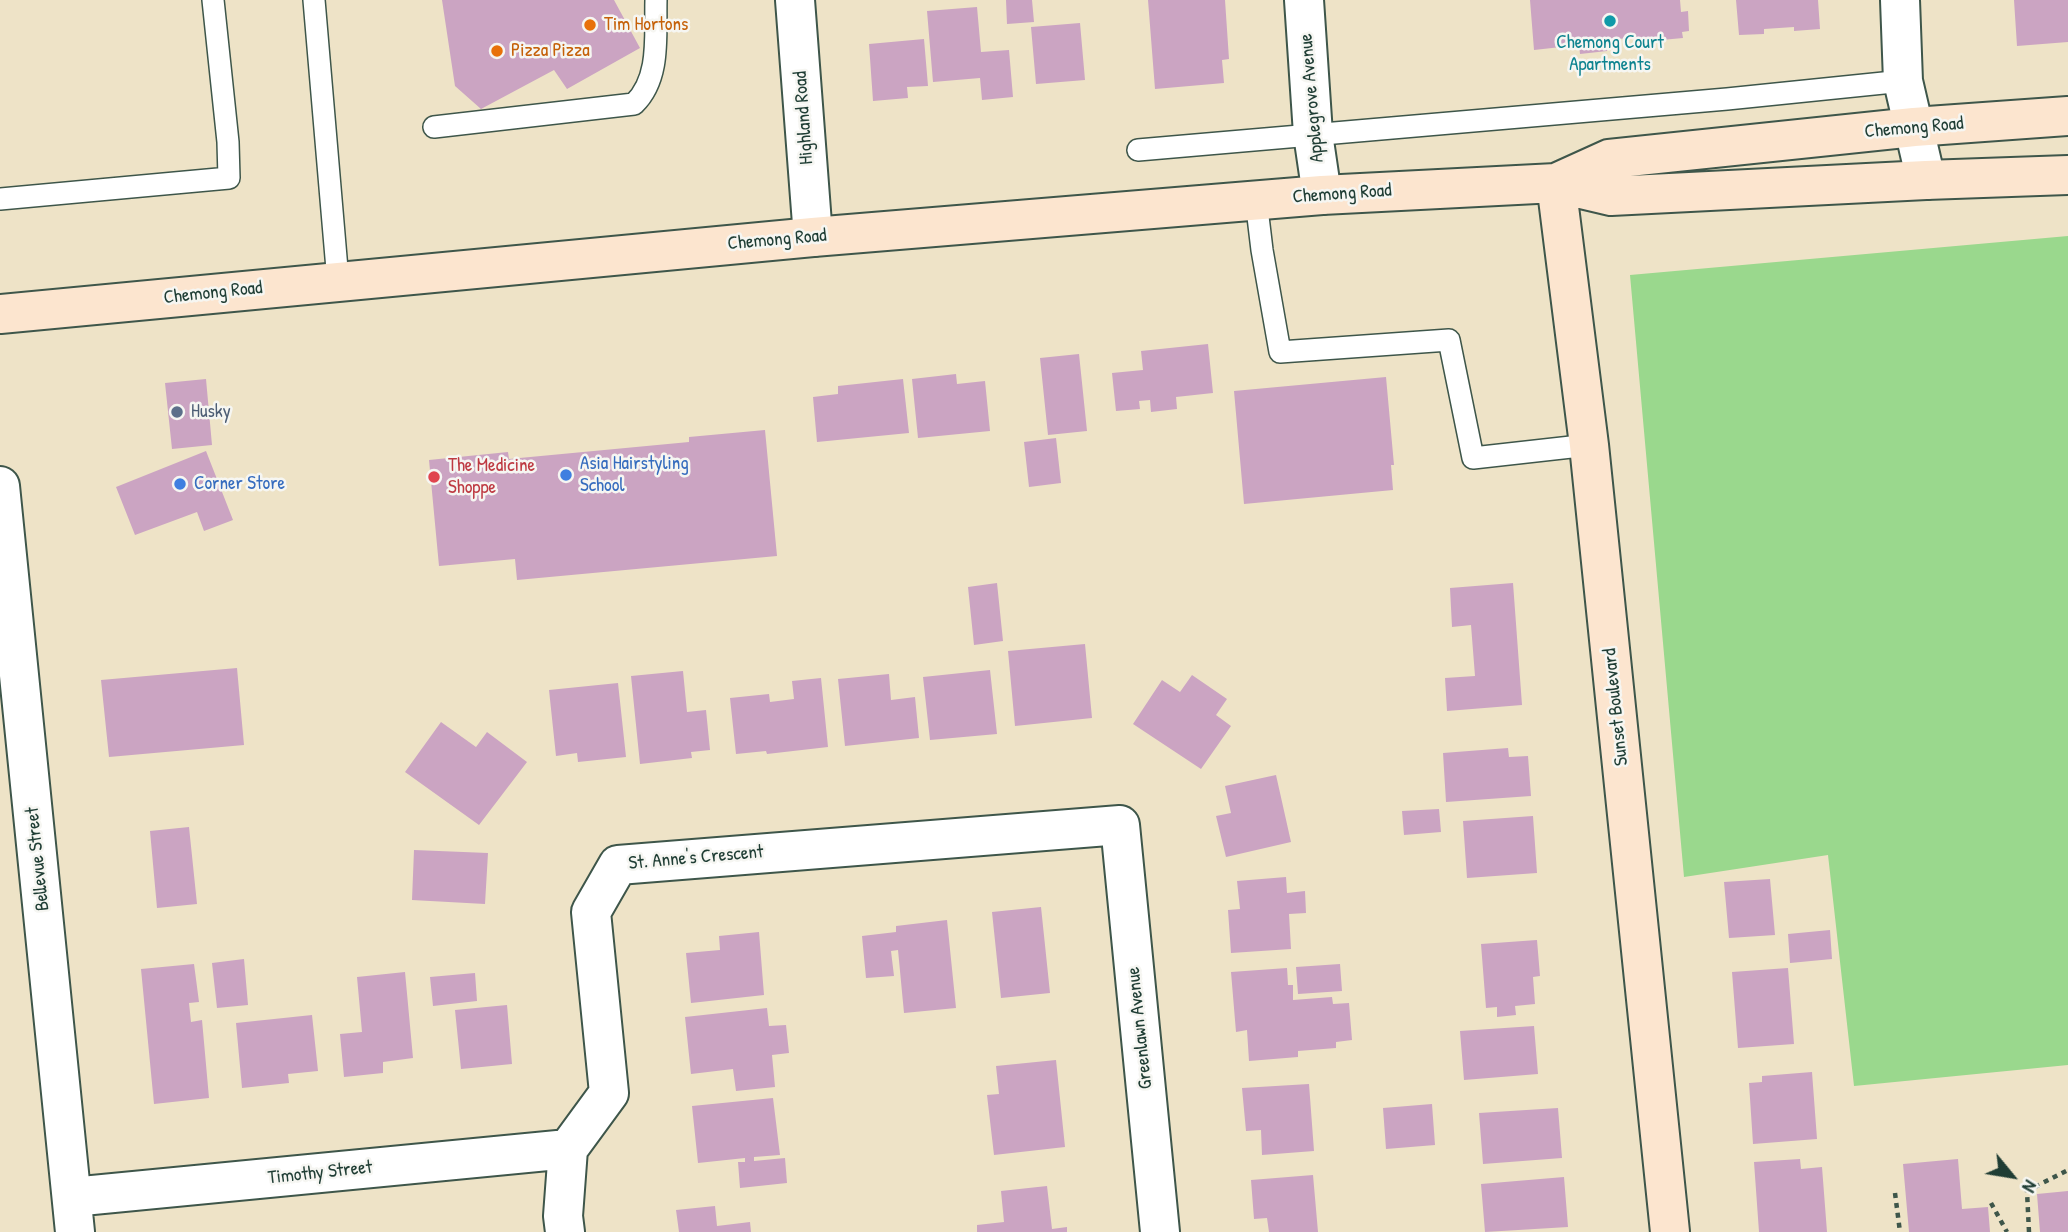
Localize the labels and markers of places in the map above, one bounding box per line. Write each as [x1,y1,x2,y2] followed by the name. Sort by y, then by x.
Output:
[1602,13,1618,29] marker: Chemong Court Apartments
[604,14,688,36] place label: Tim Hortons
[582,17,598,33] marker: Tim Hortons
[1556,32,1664,76] place label: Chemong Court Apartments
[511,40,590,62] place label: Pizza Pizza
[489,43,505,59] marker: Pizza Pizza
[191,401,231,423] place label: Husky
[169,404,185,420] marker: Husky
[580,453,689,497] place label: Asia Hairstyling School
[448,455,535,499] place label: The Medicine Shoppe
[558,467,574,483] marker: Asia Hairstyling School
[426,469,442,485] marker: The Medicine Shoppe
[194,473,285,495] place label: Corner Store
[172,476,188,492] marker: Corner Store

